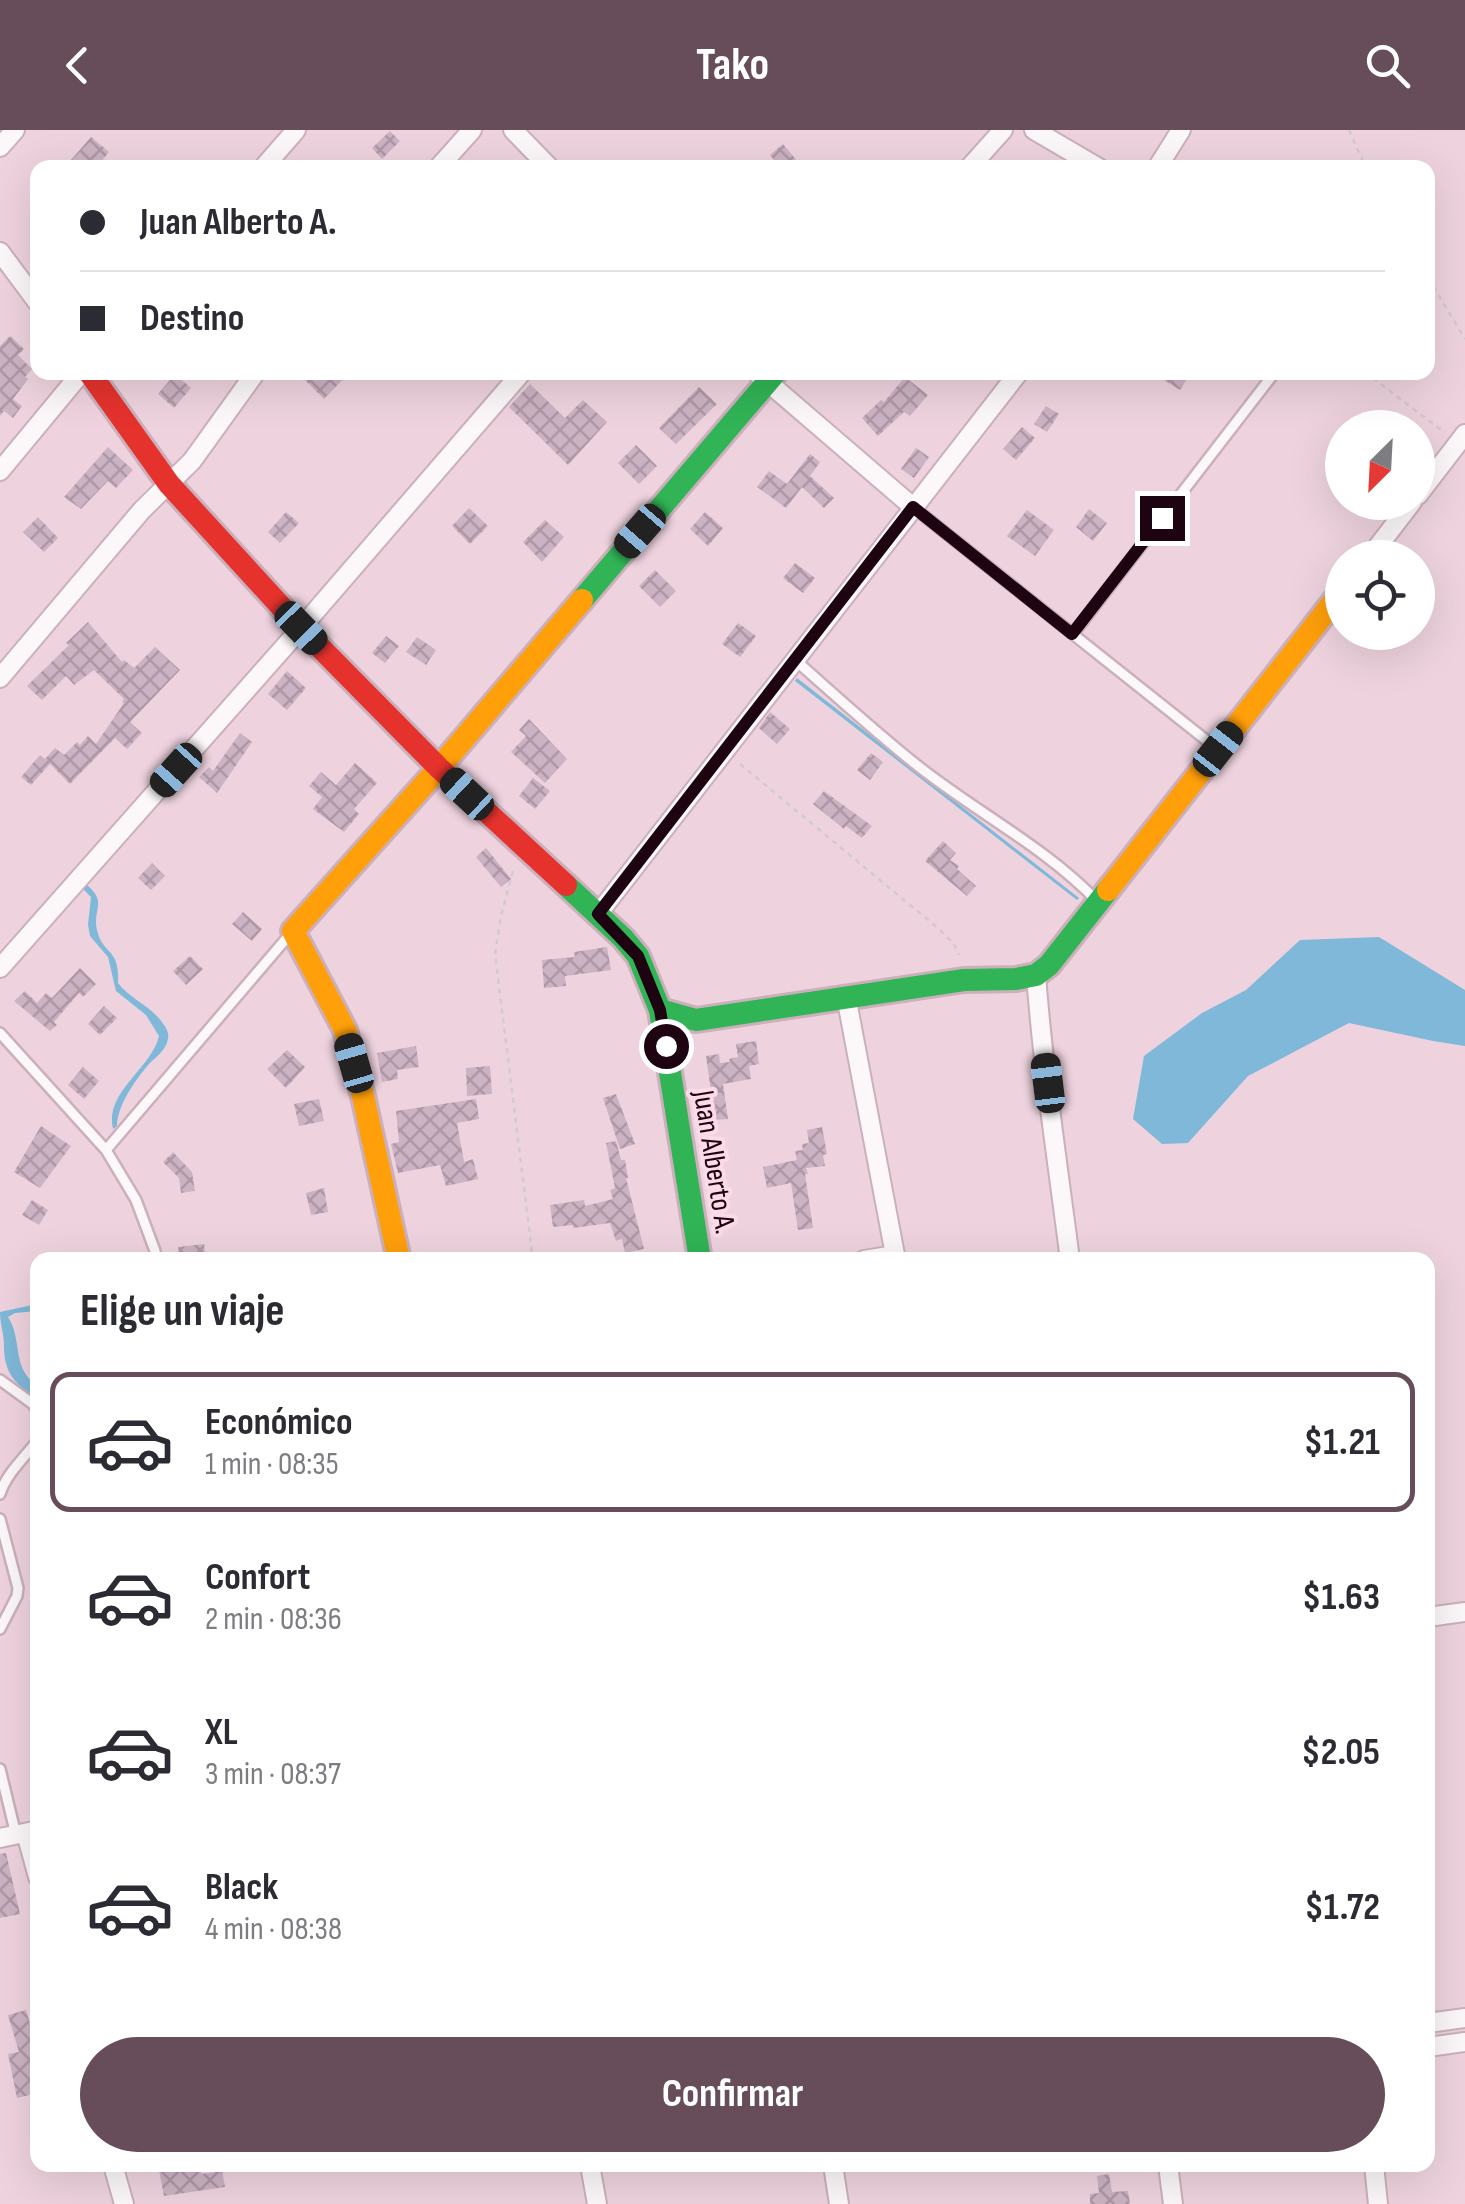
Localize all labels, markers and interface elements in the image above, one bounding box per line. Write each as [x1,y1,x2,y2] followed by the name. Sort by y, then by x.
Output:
[50,38,105,93] icon: back
[696,38,769,93] text: Tako
[1360,38,1415,93] icon: search
[140,200,337,245] text: Juan Alberto A.
[140,296,244,341] text: Destino
[1325,410,1435,520] north arrow
[1325,410,1435,650] map controls
[1140,496,1185,541] route end
[609,499,671,563] car
[1325,540,1435,650] button: locate
[269,596,333,660] car
[1188,716,1248,782] car
[145,738,207,802] car
[435,763,499,825] car
[644,1024,689,1069] route start
[331,1030,377,1096] car
[1029,1051,1067,1115] car
[685,1087,743,1237] street label: Juan Alberto A.
[80,1284,285,1339] text: Elige un viaje
[85,1397,175,1487] icon: car
[205,1400,353,1445] text: Económico
[1304,1420,1380,1465] text: $1.21
[205,1445,339,1484] text: 1 min · 08:35
[85,1552,175,1642] icon: car
[205,1555,310,1600] text: Confort
[1302,1575,1380,1620] text: $1.63
[205,1600,342,1639] text: 2 min · 08:36
[85,1707,175,1797] icon: car
[205,1710,238,1755] text: XL
[1301,1730,1380,1775] text: $2.05
[205,1755,341,1794] text: 3 min · 08:37
[85,1862,175,1952] icon: car
[205,1865,278,1910] text: Black
[1304,1885,1380,1930] text: $1.72
[205,1910,342,1949] text: 4 min · 08:38
[80,2037,1385,2152] button: Confirmar

